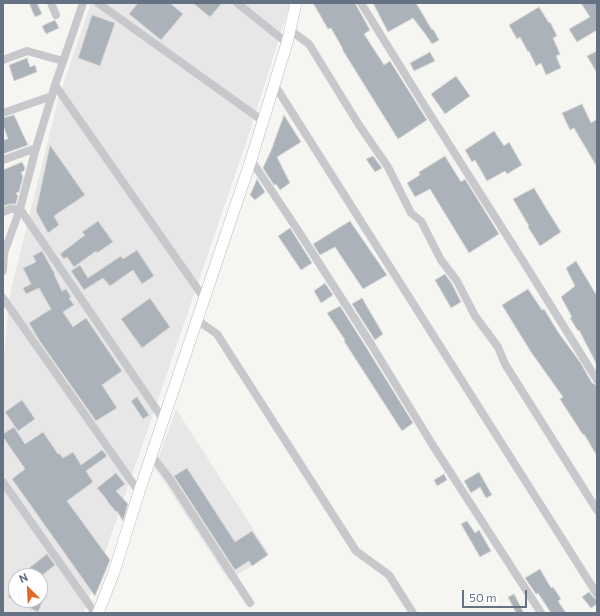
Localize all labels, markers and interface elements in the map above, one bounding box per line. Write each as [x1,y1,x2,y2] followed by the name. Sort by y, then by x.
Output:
[8,568,48,608] north arrow
[17,570,30,585] text: N
[464,582,529,608] scale bar
[469,590,497,604] text: 50 m

